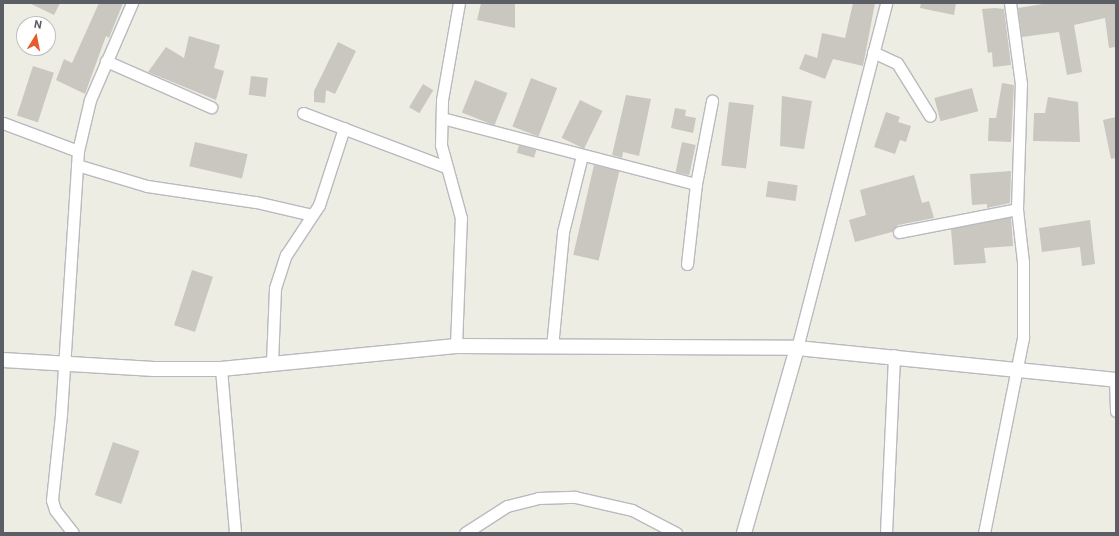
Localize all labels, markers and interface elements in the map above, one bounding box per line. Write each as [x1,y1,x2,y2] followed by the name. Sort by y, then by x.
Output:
[16,16,56,56] north arrow
[33,18,43,32] text: N

